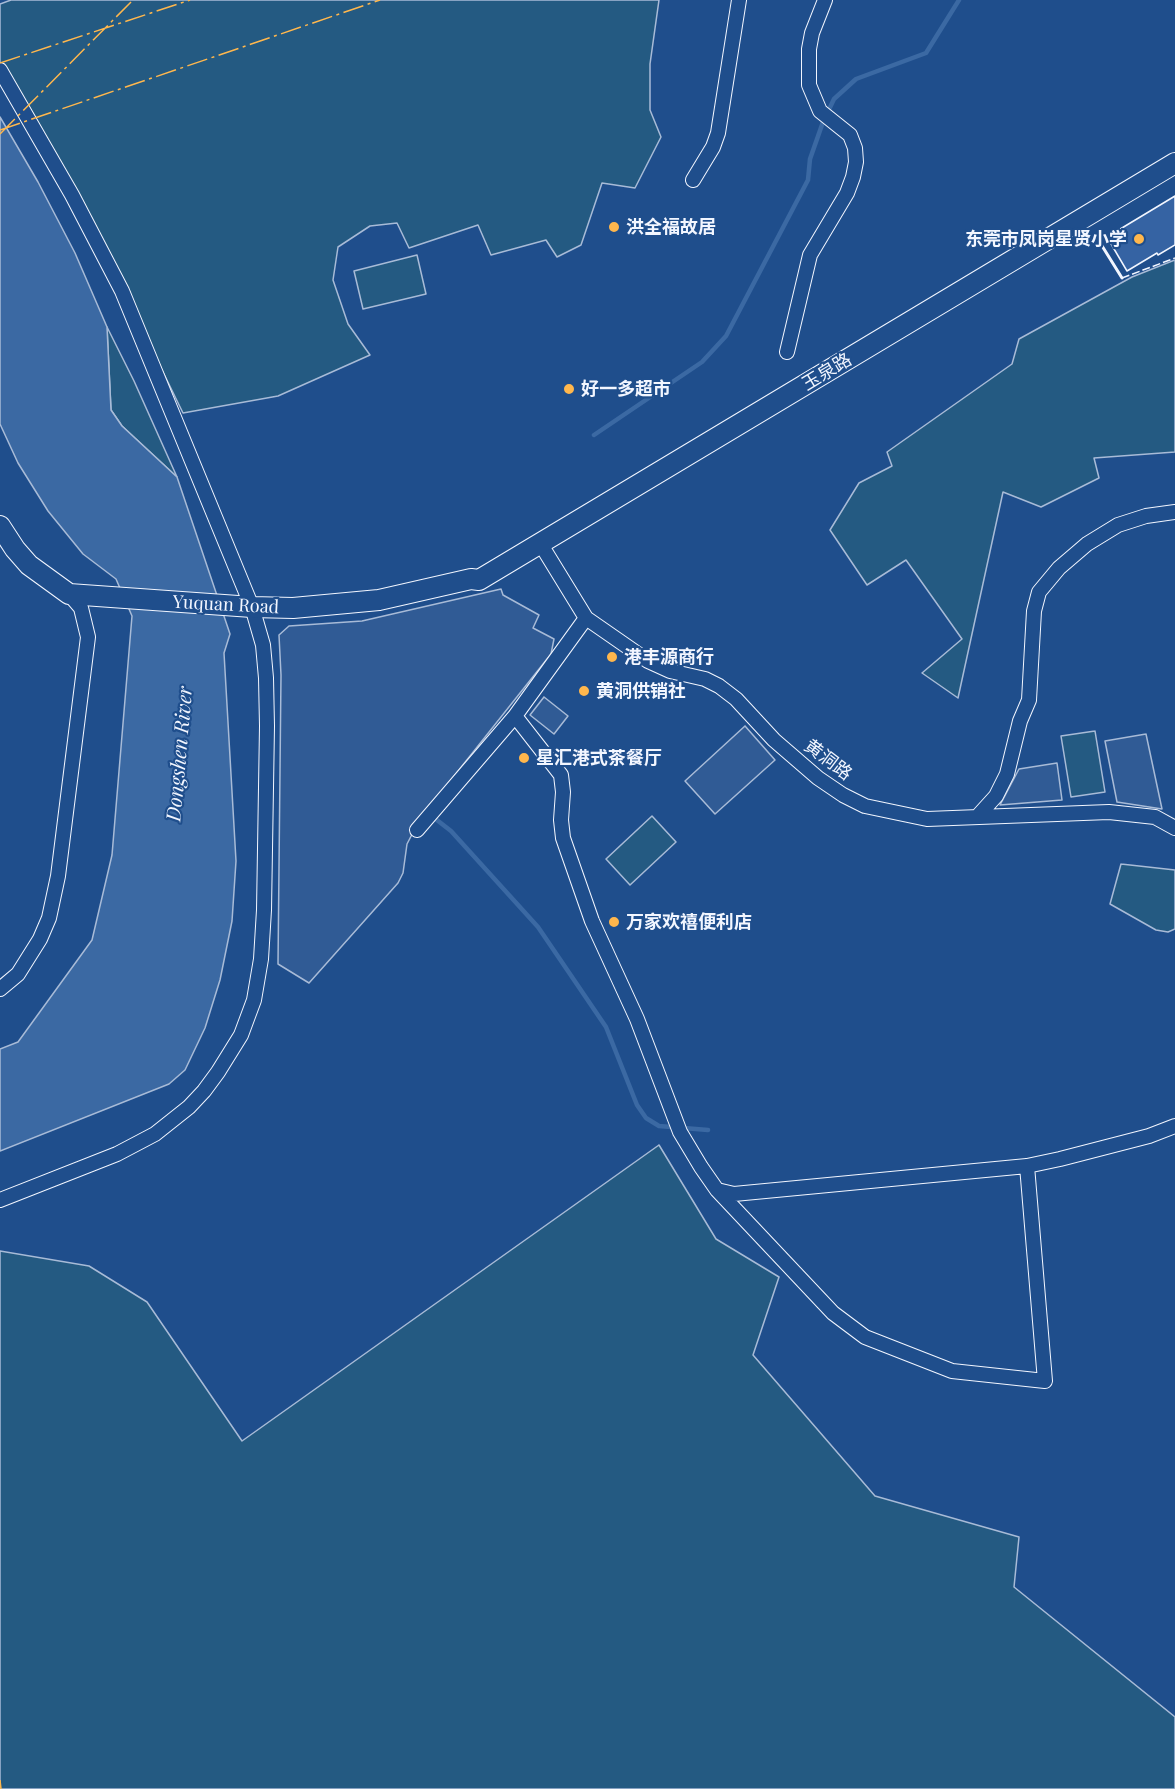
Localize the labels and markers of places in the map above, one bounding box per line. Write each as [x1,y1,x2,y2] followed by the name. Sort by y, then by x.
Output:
[626,216,716,238] place label: 洪全福故居
[607,220,621,234] marker: 洪全福故居
[965,228,1127,250] place label: 东莞市凤岗星贤小学
[1132,232,1146,246] marker: 东莞市凤岗星贤小学
[581,378,671,400] place label: 好一多超市
[562,382,576,396] marker: 好一多超市
[624,646,714,668] place label: 港丰源商行
[605,650,619,664] marker: 港丰源商行
[596,680,686,702] place label: 黄洞供销社
[577,684,591,698] marker: 黄洞供销社
[536,747,662,769] place label: 星汇港式茶餐厅
[517,751,531,765] marker: 星汇港式茶餐厅
[626,911,752,933] place label: 万家欢禧便利店
[607,915,621,929] marker: 万家欢禧便利店

